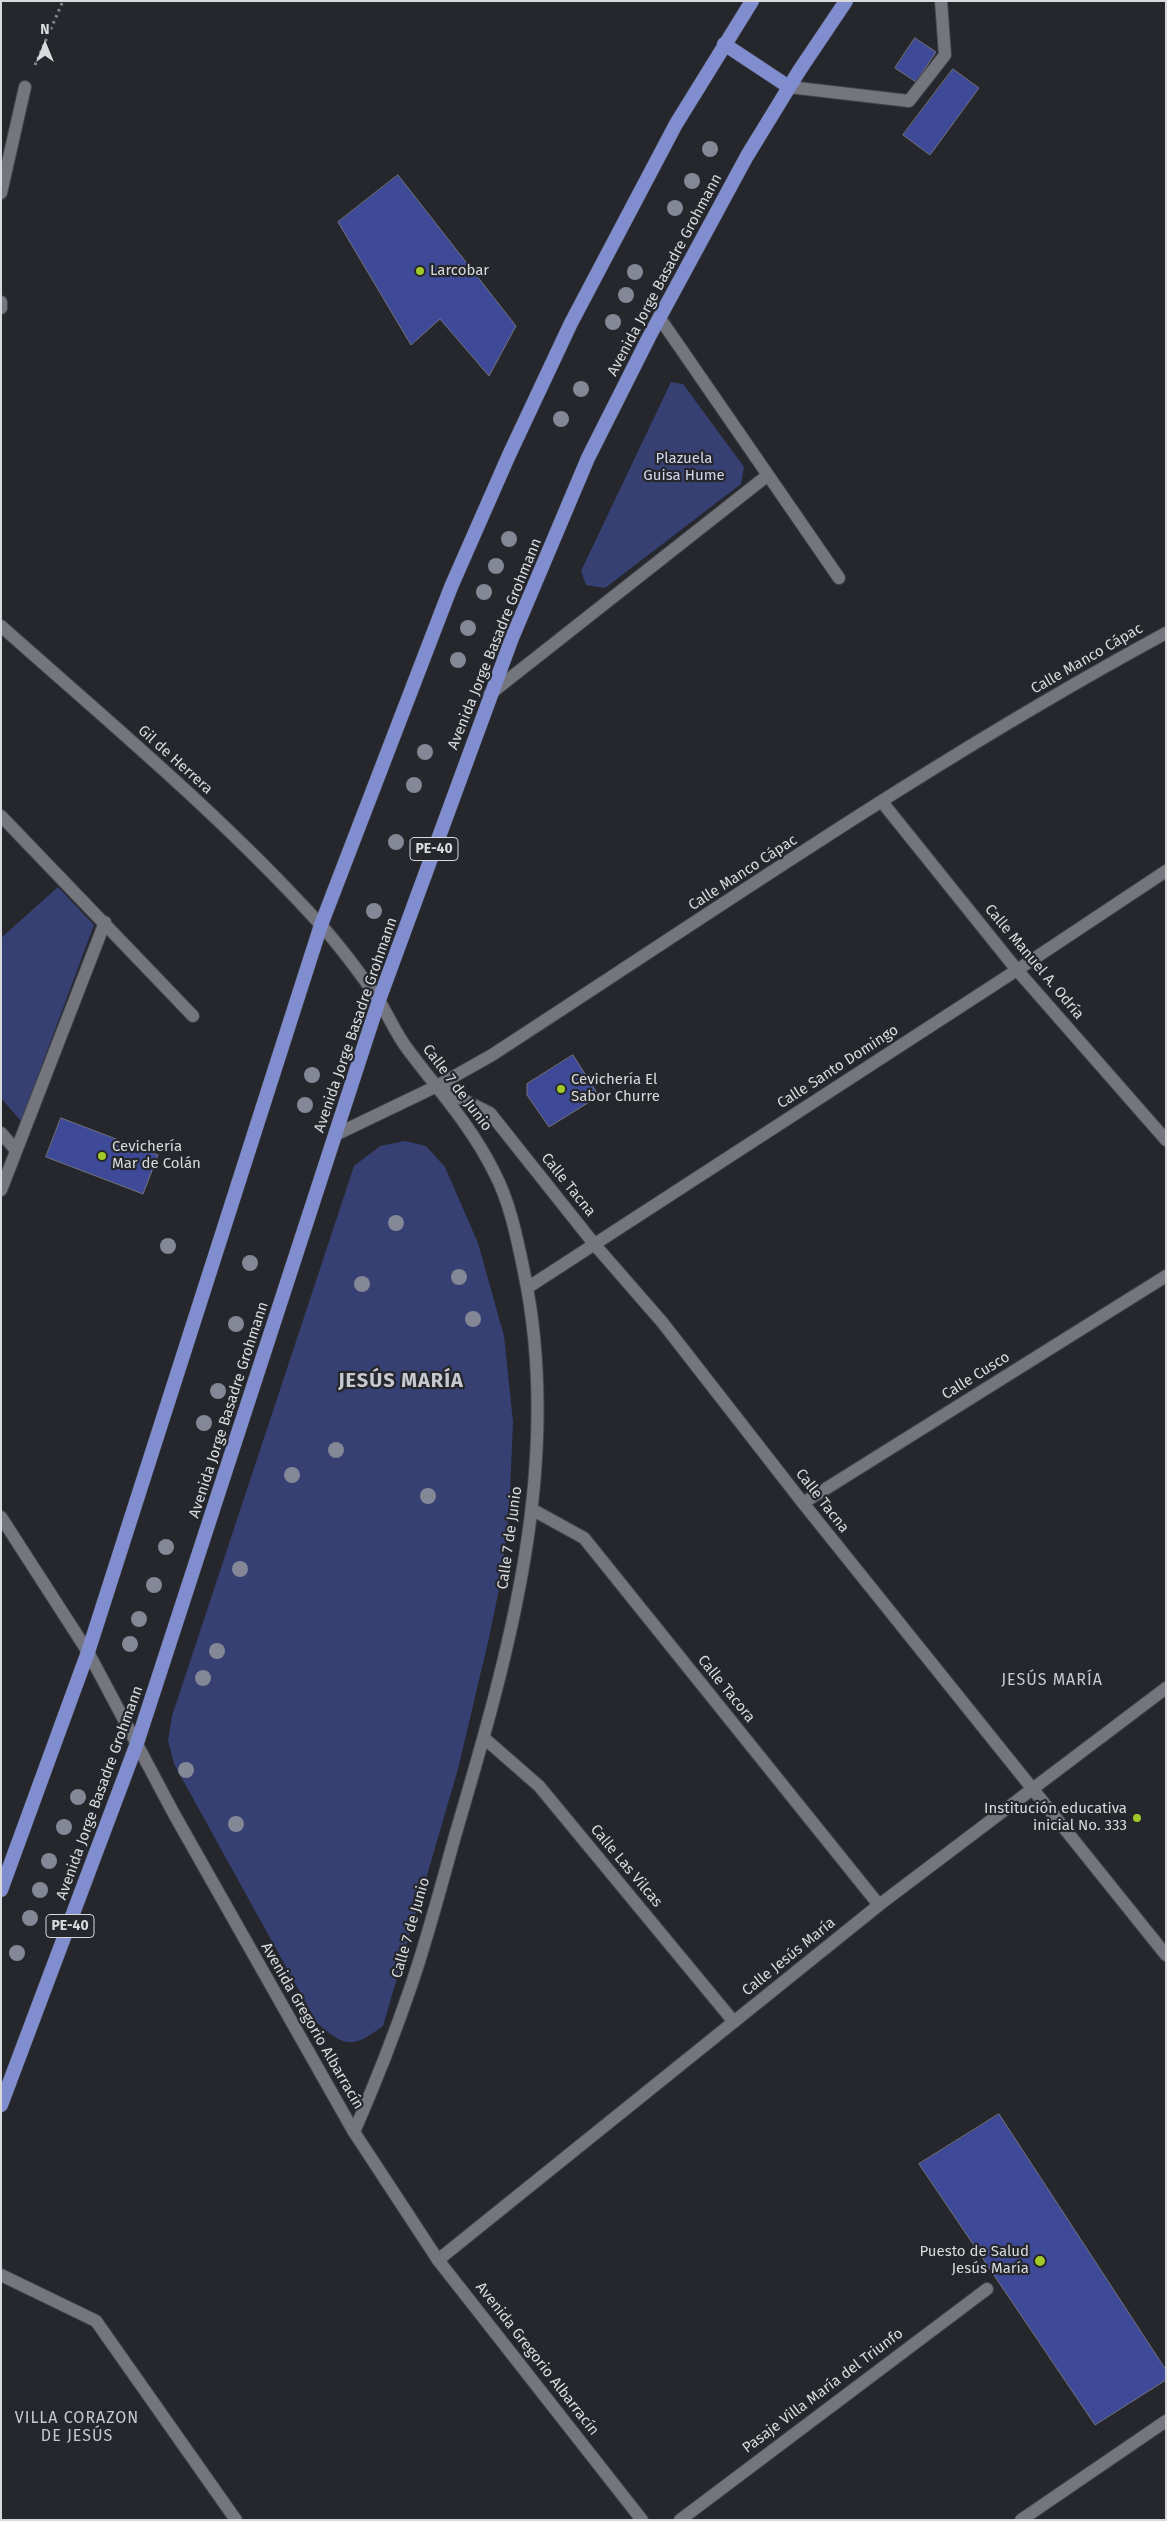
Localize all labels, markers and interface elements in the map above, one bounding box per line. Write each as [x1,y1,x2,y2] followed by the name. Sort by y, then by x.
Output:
[20,20,70,70] north arrow
[40,21,50,38] text: N
[604,171,726,379] street label: Avenida Jorge Basadre Grohmann
[430,262,489,280] place label: Larcobar
[414,265,426,277] marker: Larcobar
[643,450,725,485] park label: Plazuela Guisa Hume
[444,536,546,752] street label: Avenida Jorge Basadre Grohmann
[1028,620,1146,698] street label: Calle Manco Cápac
[134,722,216,798] street label: Gil de Herrera
[685,831,801,915] street label: Calle Manco Cápac
[410,838,458,861] road number: PE-40
[981,901,1087,1023] street label: Calle Manuel A. Odría
[311,915,401,1135] street label: Avenida Jorge Basadre Grohmann
[774,1021,902,1113] street label: Calle Santo Domingo
[419,1041,495,1135] street label: Calle 7 de Junio
[571,1071,660,1106] place label: Cevichería El Sabor Churre
[555,1083,567,1095] marker: Cevichería El Sabor Churre
[112,1138,201,1173] place label: Cevichería Mar de Colán
[96,1150,108,1162] marker: Cevichería Mar de Colán
[537,1150,599,1220] street label: Calle Tacna
[185,1300,273,1520] street label: Avenida Jorge Basadre Grohmann
[939,1348,1013,1404] street label: Calle Cusco
[337,1369,465,1393] district label: JESÚS MARÍA
[791,1465,853,1537] street label: Calle Tacna
[494,1485,526,1591] street label: Calle 7 de Junio
[693,1652,759,1726] street label: Calle Tacora
[1000,1671,1104,1691] district label: JESÚS MARÍA
[53,1684,147,1902] street label: Avenida Jorge Basadre Grohmann
[984,1800,1127,1835] place label: Institución educativa inicial No. 333
[1131,1812,1143,1824] marker: Institución educativa inicial No. 333
[586,1821,666,1911] street label: Calle Las Vilcas
[388,1876,434,1980] street label: Calle 7 de Junio
[46,1914,94,1938] road number: PE-40
[739,1914,839,2000] street label: Calle Jesús María
[257,1939,367,2113] street label: Avenida Gregorio Albarracín
[919,2243,1029,2278] place label: Puesto de Salud Jesús María
[1033,2254,1047,2268] marker: Puesto de Salud Jesús María
[472,2279,602,2439] street label: Avenida Gregorio Albarracín
[739,2325,907,2457] street label: Pasaje Villa María del Triunfo
[13,2409,141,2447] district label: VILLA CORAZON DE JESÚS

